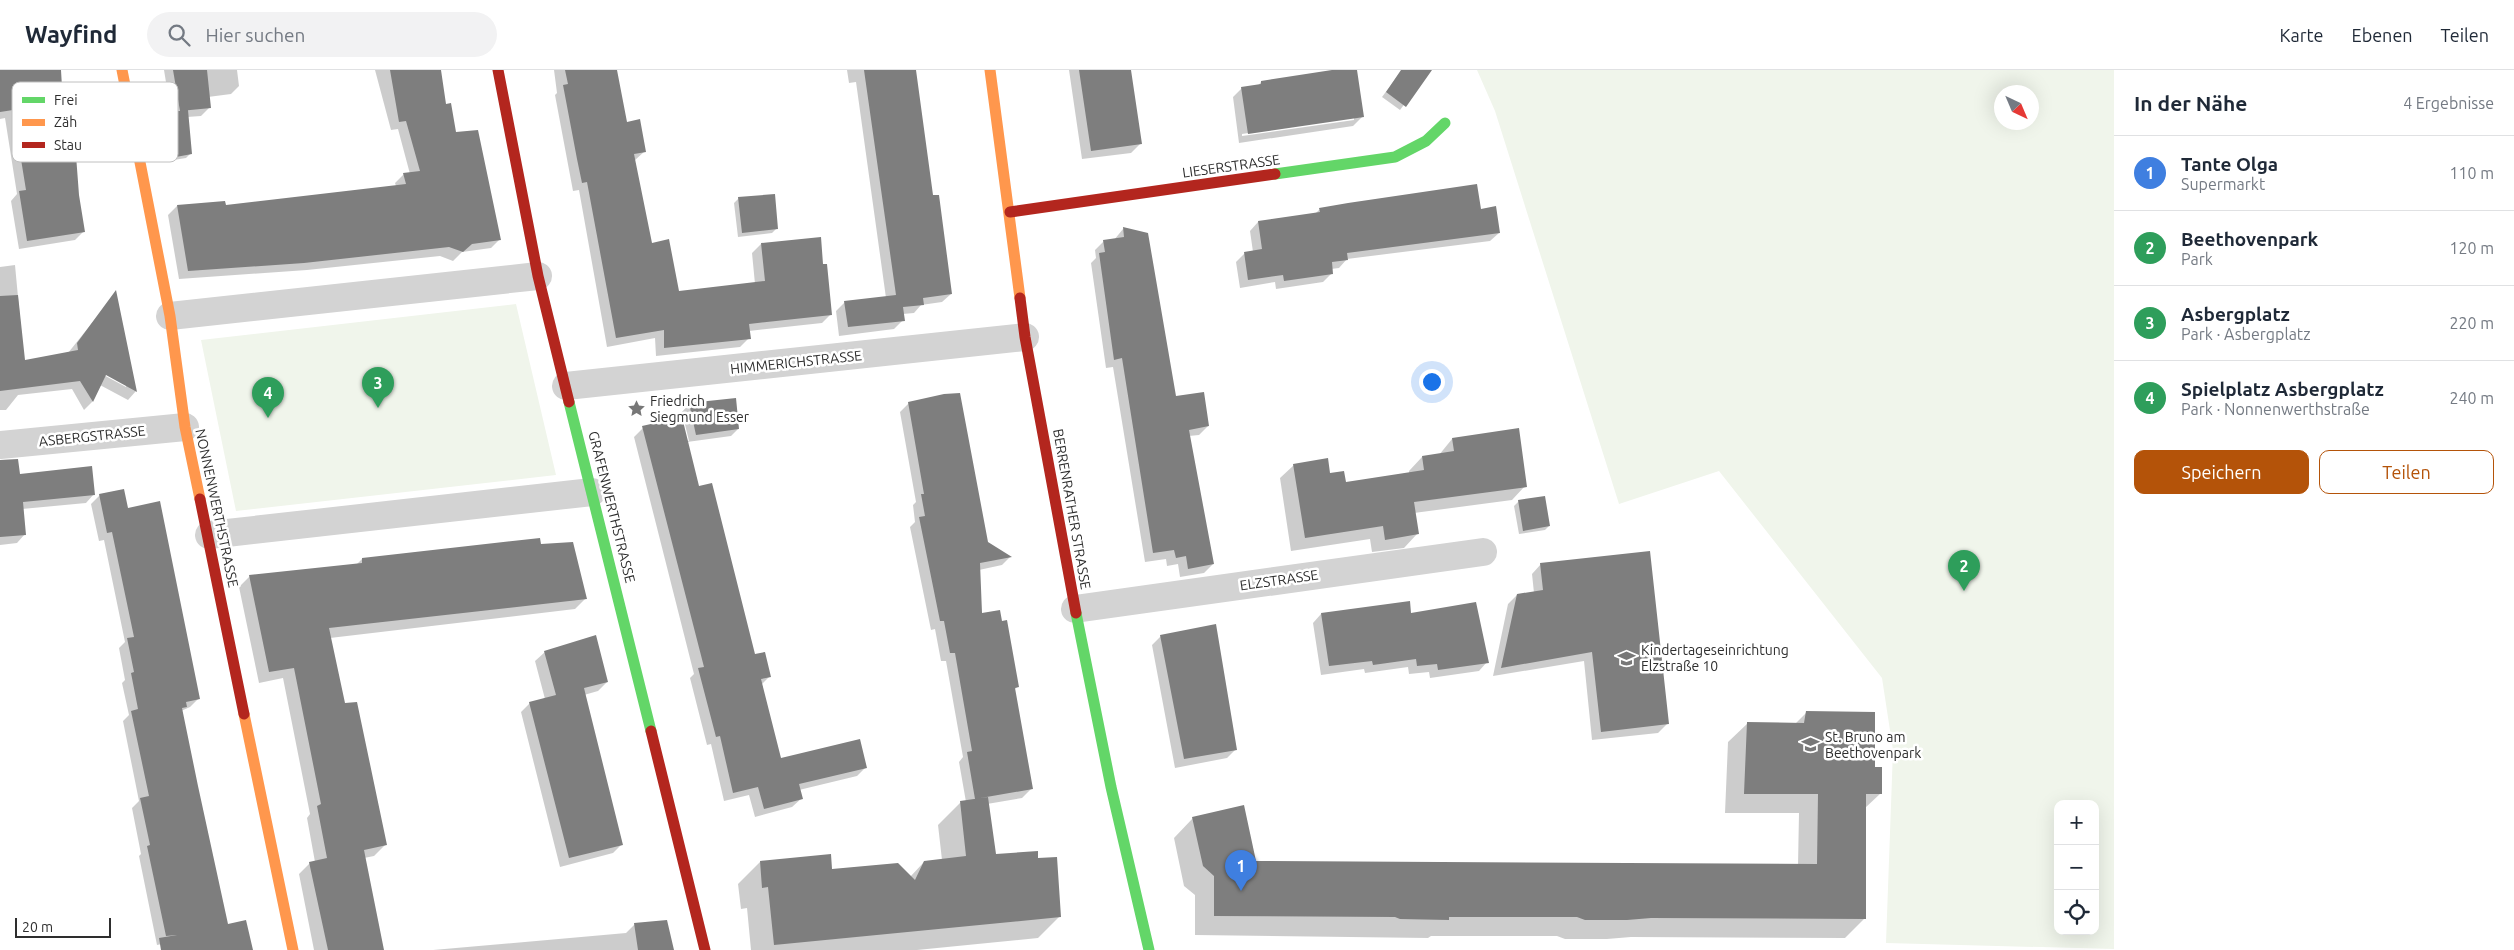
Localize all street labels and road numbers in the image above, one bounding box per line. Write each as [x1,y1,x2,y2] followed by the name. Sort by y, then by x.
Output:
[1181,151,1281,181] street label: LIESERSTRASSE
[729,347,863,377] street label: HIMMERICHSTRASSE
[38,422,146,450] street label: ASBERGSTRASSE
[192,427,242,589] street label: NONNENWERTHSTRASSE
[1050,427,1094,591] street label: BERRENRATHER STRASSE
[585,429,639,585] street label: GRAFENWERTHSTRASSE
[1239,567,1319,593] street label: ELZSTRASSE

